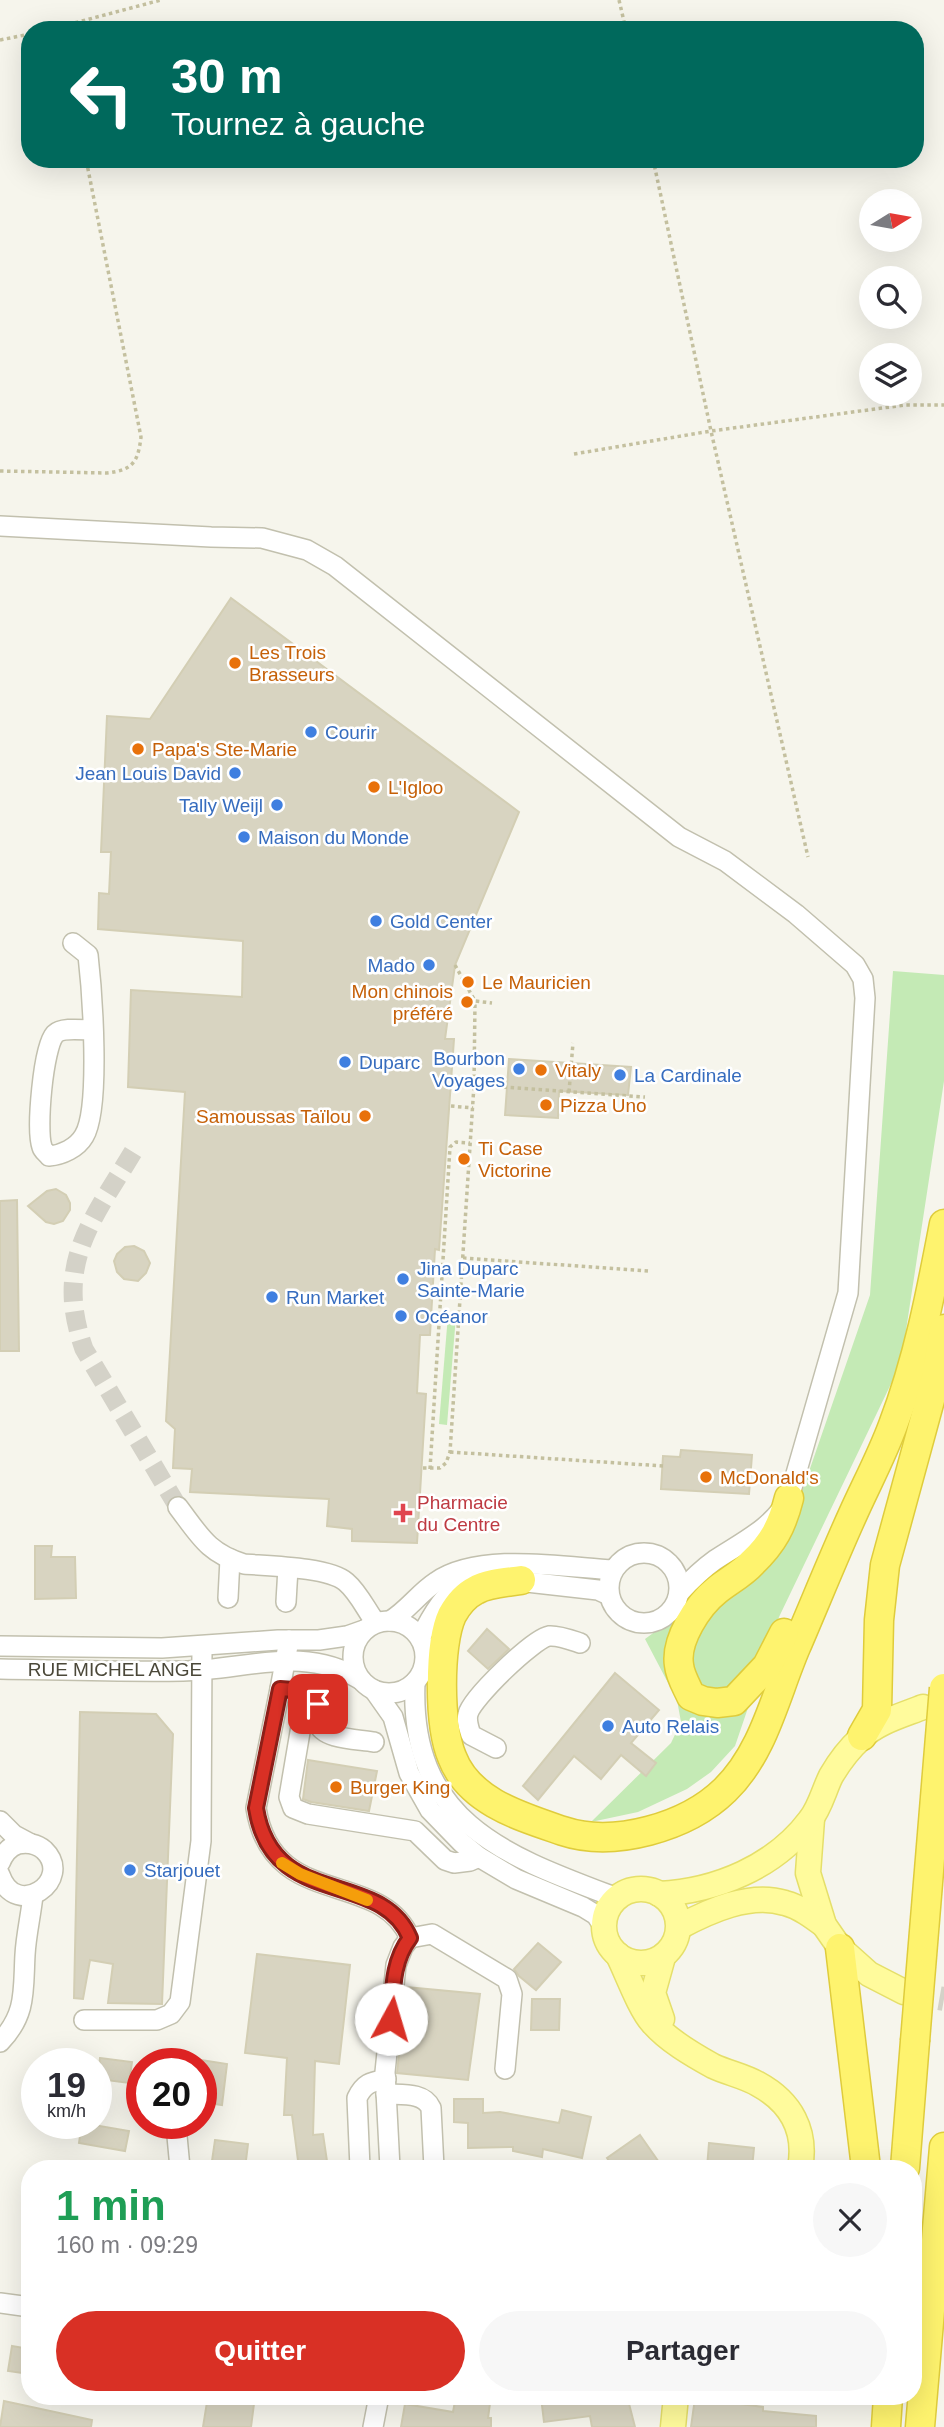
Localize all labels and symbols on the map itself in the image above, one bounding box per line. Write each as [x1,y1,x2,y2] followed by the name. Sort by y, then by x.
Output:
[859,189,922,252] north arrow
[249,642,335,685] place label: Les Trois Brasseurs
[227,655,243,671] marker: Les Trois Brasseurs
[325,722,377,743] place label: Courir
[303,724,319,740] marker: Courir
[152,739,297,760] place label: Papa's Ste-Marie
[130,741,146,757] marker: Papa's Ste-Marie
[75,763,221,784] place label: Jean Louis David
[227,765,243,781] marker: Jean Louis David
[388,777,443,798] place label: L'Igloo
[366,779,382,795] marker: L'Igloo
[179,795,263,816] place label: Tally Weijl
[269,797,285,813] marker: Tally Weijl
[258,827,409,848] place label: Maison du Monde
[236,829,252,845] marker: Maison du Monde
[390,911,493,932] place label: Gold Center
[368,913,384,929] marker: Gold Center
[367,955,415,976] place label: Mado
[421,957,437,973] marker: Mado
[482,972,591,993] place label: Le Mauricien
[460,974,476,990] marker: Le Mauricien
[352,981,453,1024] place label: Mon chinois préféré
[459,994,475,1010] marker: Mon chinois préféré
[432,1048,505,1091] place label: Bourbon Voyages
[359,1052,420,1073] place label: Duparc
[337,1054,353,1070] marker: Duparc
[555,1060,602,1081] place label: Vitaly
[511,1061,527,1077] marker: Bourbon Voyages
[533,1062,549,1078] marker: Vitaly
[634,1065,742,1086] place label: La Cardinale
[612,1067,628,1083] marker: La Cardinale
[560,1095,647,1116] place label: Pizza Uno
[538,1097,554,1113] marker: Pizza Uno
[196,1106,351,1127] place label: Samoussas Taïlou
[357,1108,373,1124] marker: Samoussas Taïlou
[478,1138,552,1181] place label: Ti Case Victorine
[456,1151,472,1167] marker: Ti Case Victorine
[417,1258,525,1301] place label: Jina Duparc Sainte-Marie
[395,1271,411,1287] marker: Jina Duparc Sainte-Marie
[286,1287,385,1308] place label: Run Market
[264,1289,280,1305] marker: Run Market
[415,1306,489,1327] place label: Océanor
[393,1308,409,1324] marker: Océanor
[720,1467,819,1488] place label: McDonald's
[698,1469,714,1485] marker: McDonald's
[417,1492,508,1535] place label: Pharmacie du Centre
[395,1505,411,1521] marker: Pharmacie du Centre
[28,1659,202,1680] street label: RUE MICHEL ANGE
[288,1674,348,1734] pin
[622,1716,719,1737] place label: Auto Relais
[600,1718,616,1734] marker: Auto Relais
[350,1777,450,1798] place label: Burger King
[328,1779,344,1795] marker: Burger King
[144,1860,221,1881] place label: Starjouet
[122,1862,138,1878] marker: Starjouet
[354,1982,428,2056] position arrow
[126,2048,217,2139] speed limit sign: 20

